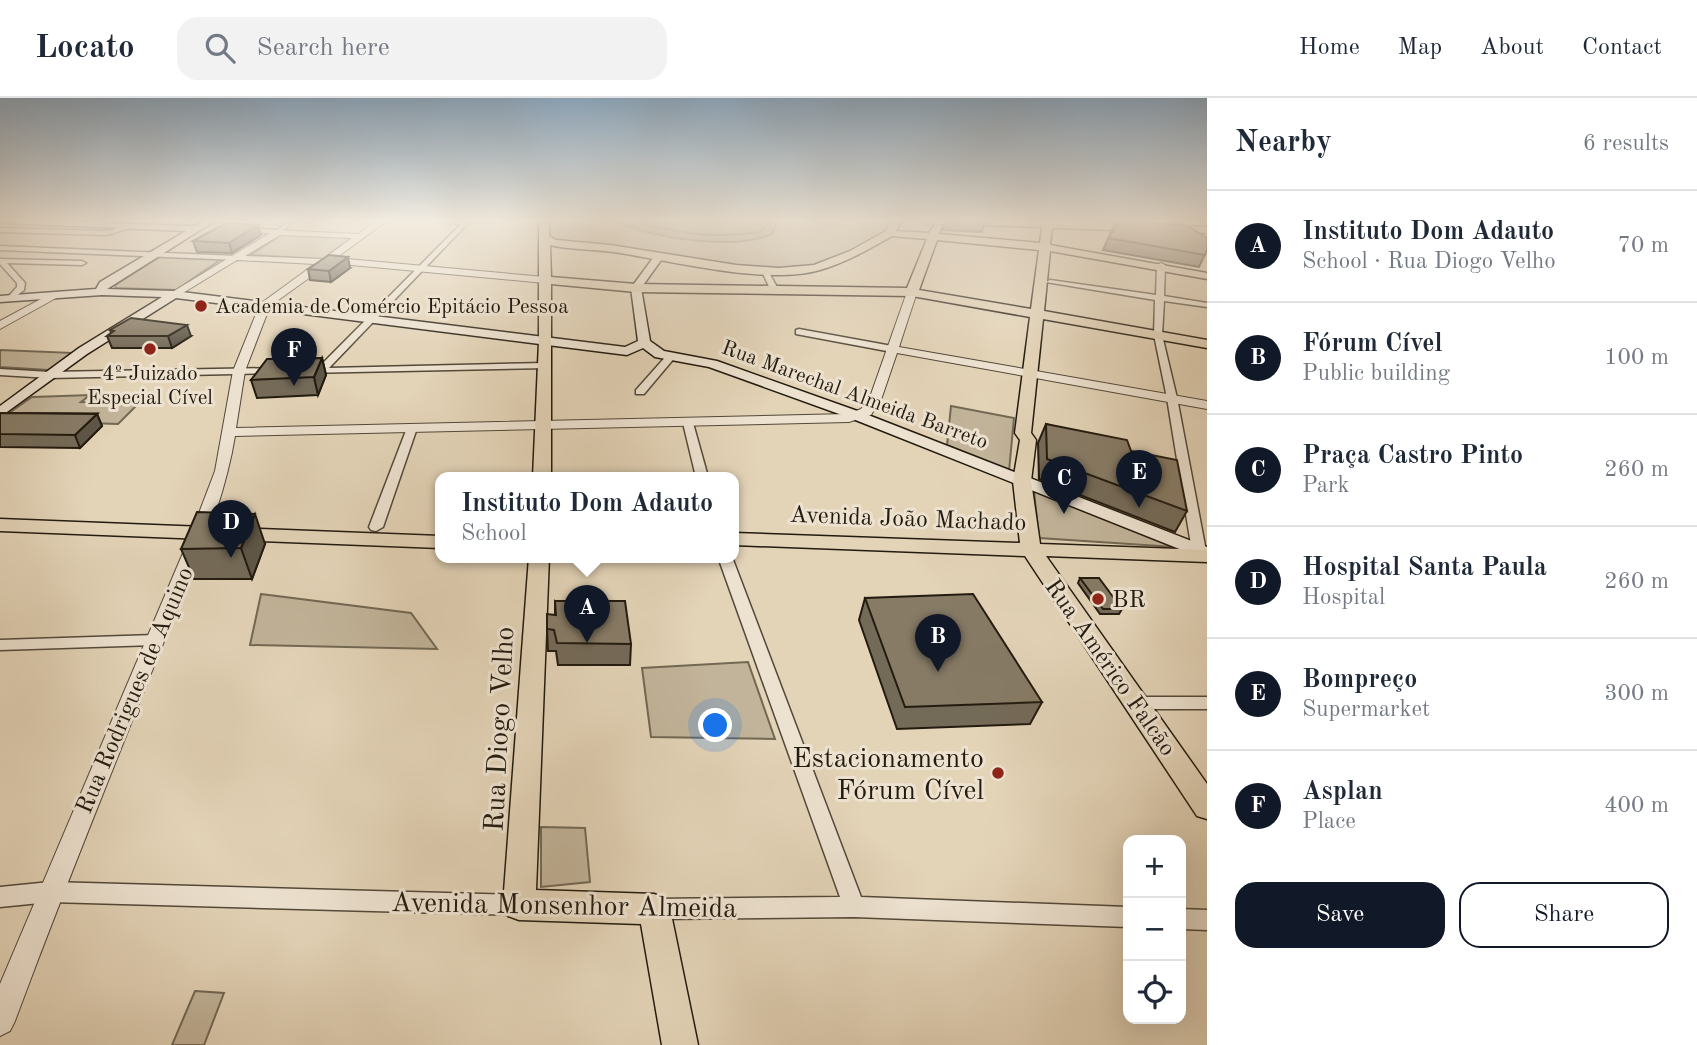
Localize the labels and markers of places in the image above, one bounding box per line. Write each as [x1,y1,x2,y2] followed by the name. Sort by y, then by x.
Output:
[215,297,569,318] place label: Academia de Comércio Epitácio Pessoa
[193,298,209,314] marker: Academia de Comércio Epitácio Pessoa
[271,328,317,386] pin: F
[142,341,158,357] marker: 4º Juizado Especial Cível
[87,364,213,409] place label: 4º Juizado Especial Cível
[1116,450,1162,508] pin: E
[1041,456,1087,514] pin: C
[208,500,254,558] pin: D
[564,585,610,643] pin: A
[1112,589,1146,613] place label: BR
[1090,591,1106,607] marker: BR
[915,614,961,672] pin: B
[792,746,984,806] place label: Estacionamento Fórum Cível
[990,765,1006,781] marker: Estacionamento Fórum Cível

